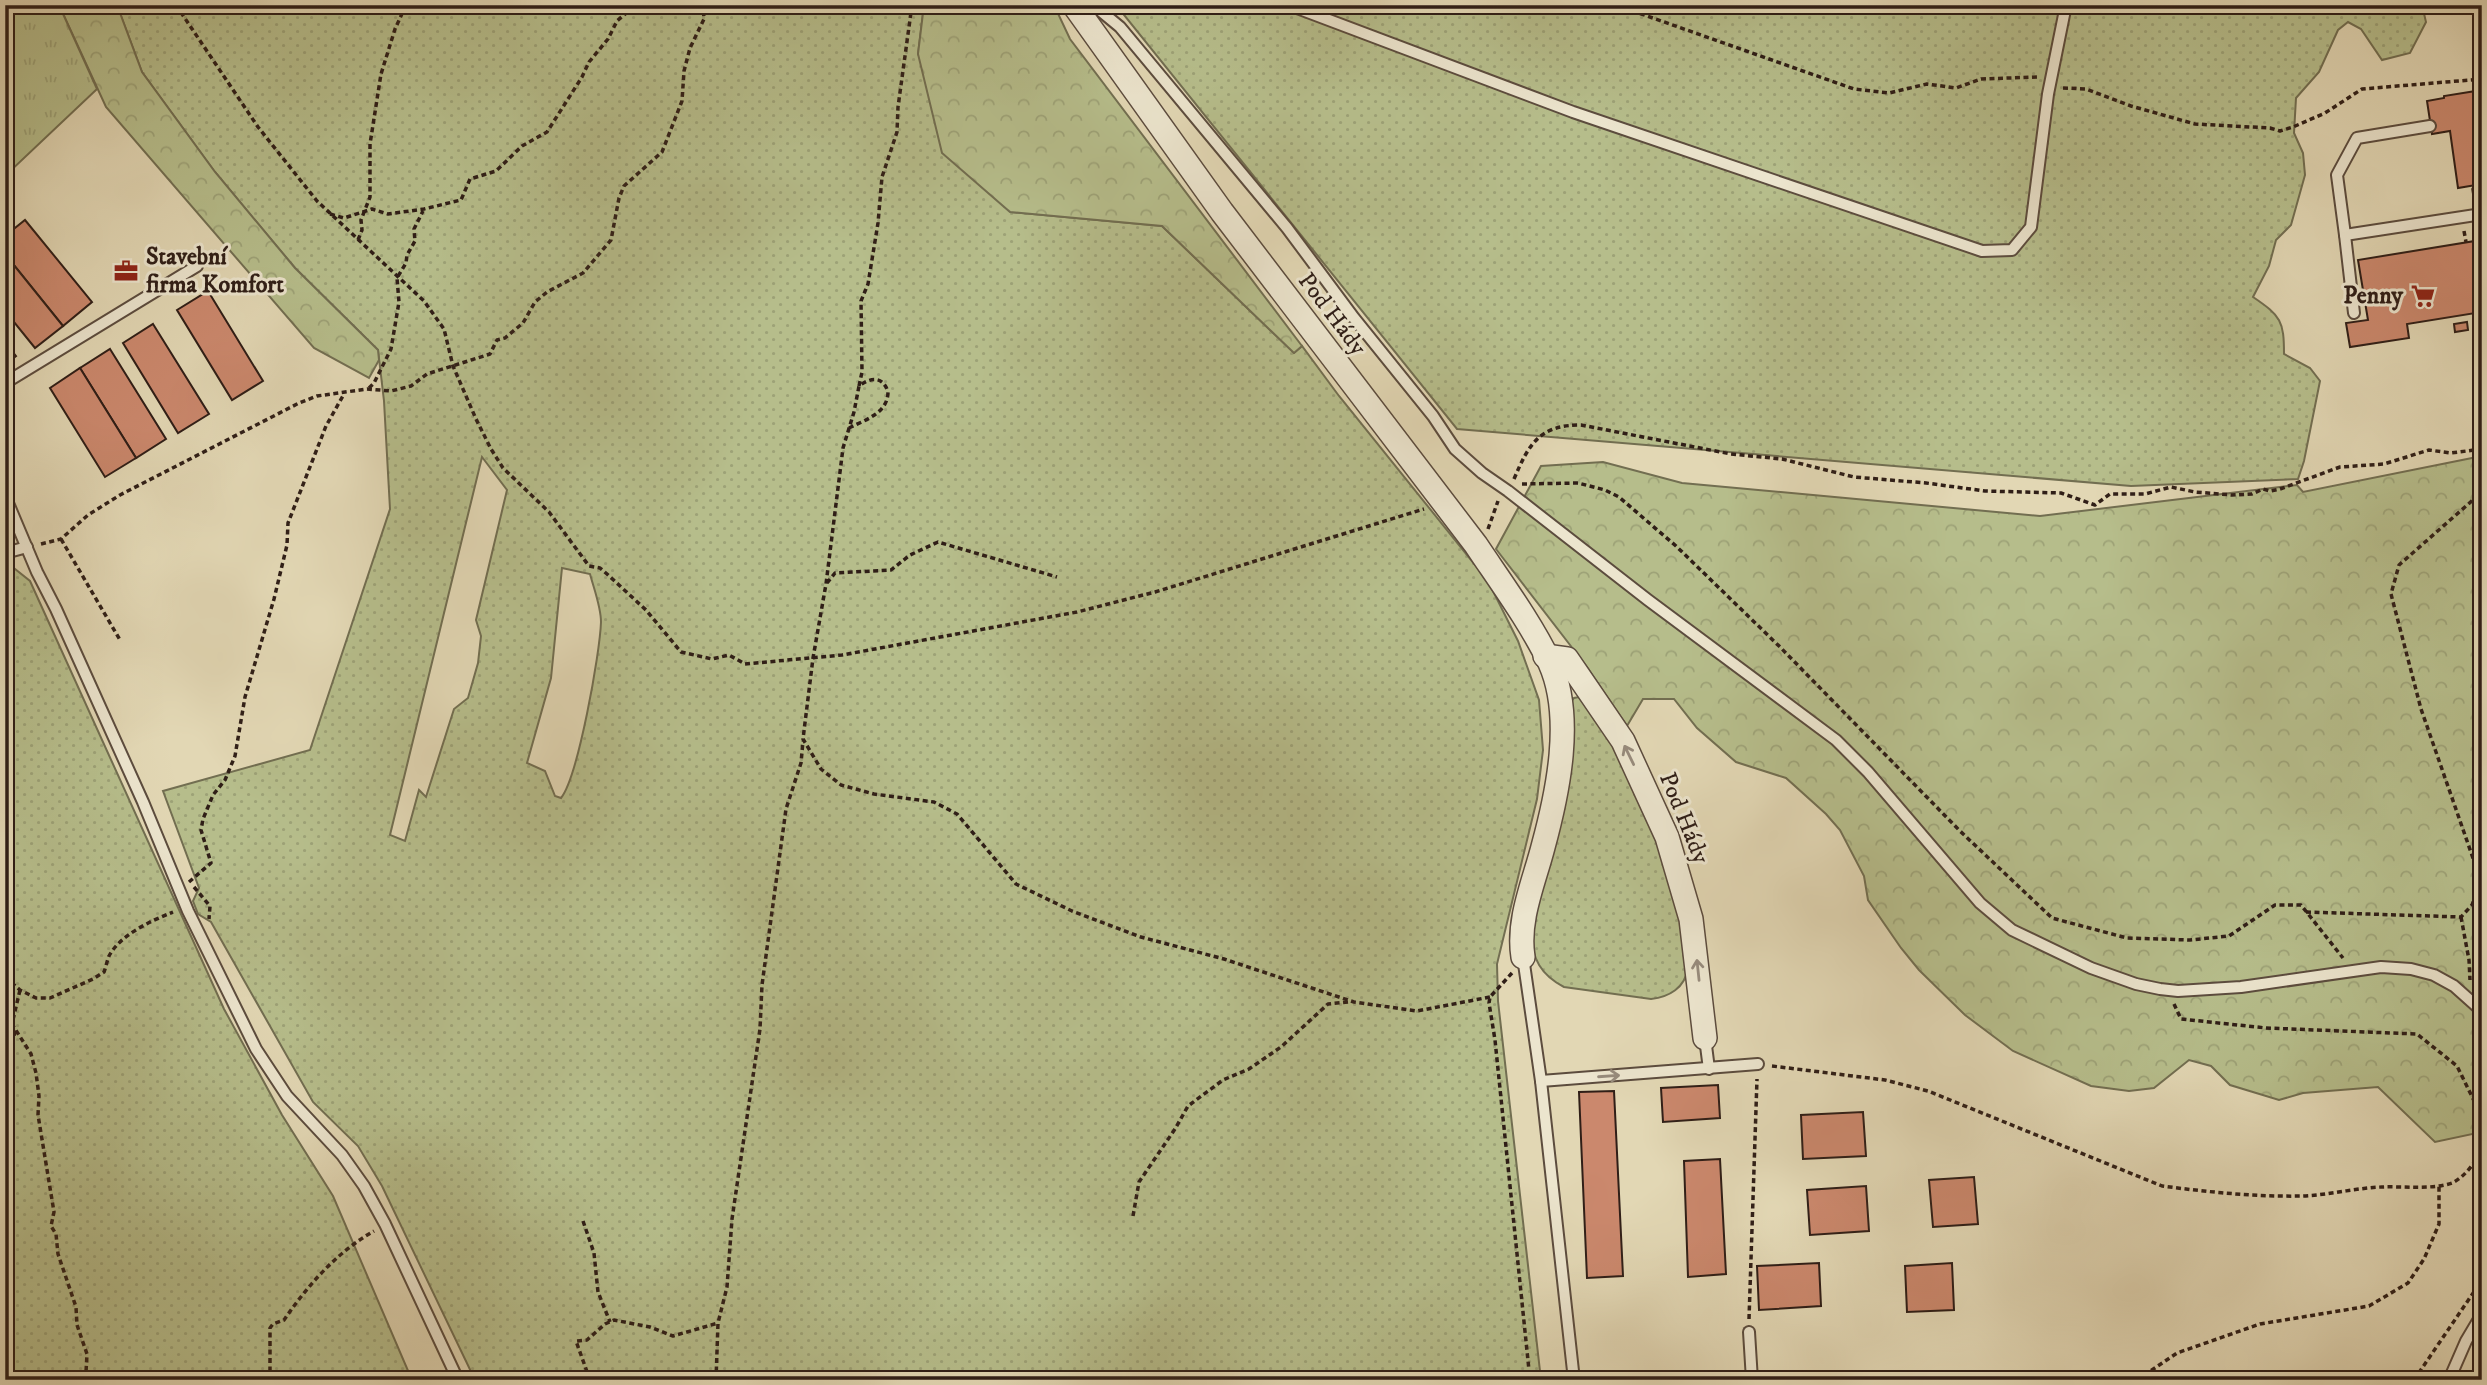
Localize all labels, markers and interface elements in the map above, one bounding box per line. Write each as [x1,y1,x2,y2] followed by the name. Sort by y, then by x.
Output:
[146,242,284,300] place label: Stavební firma Komfort
[112,257,140,285] office icon: Stavební firma Komfort
[1291,267,1373,362] street label: Pod Hády
[2343,281,2404,311] place label: Penny
[2409,282,2437,310] supermarket icon: Penny
[1622,744,1635,765] one-way arrow
[1652,768,1716,869] street label: Pod Hády
[1692,959,1705,981] one-way arrow
[1597,1069,1619,1082] one-way arrow

